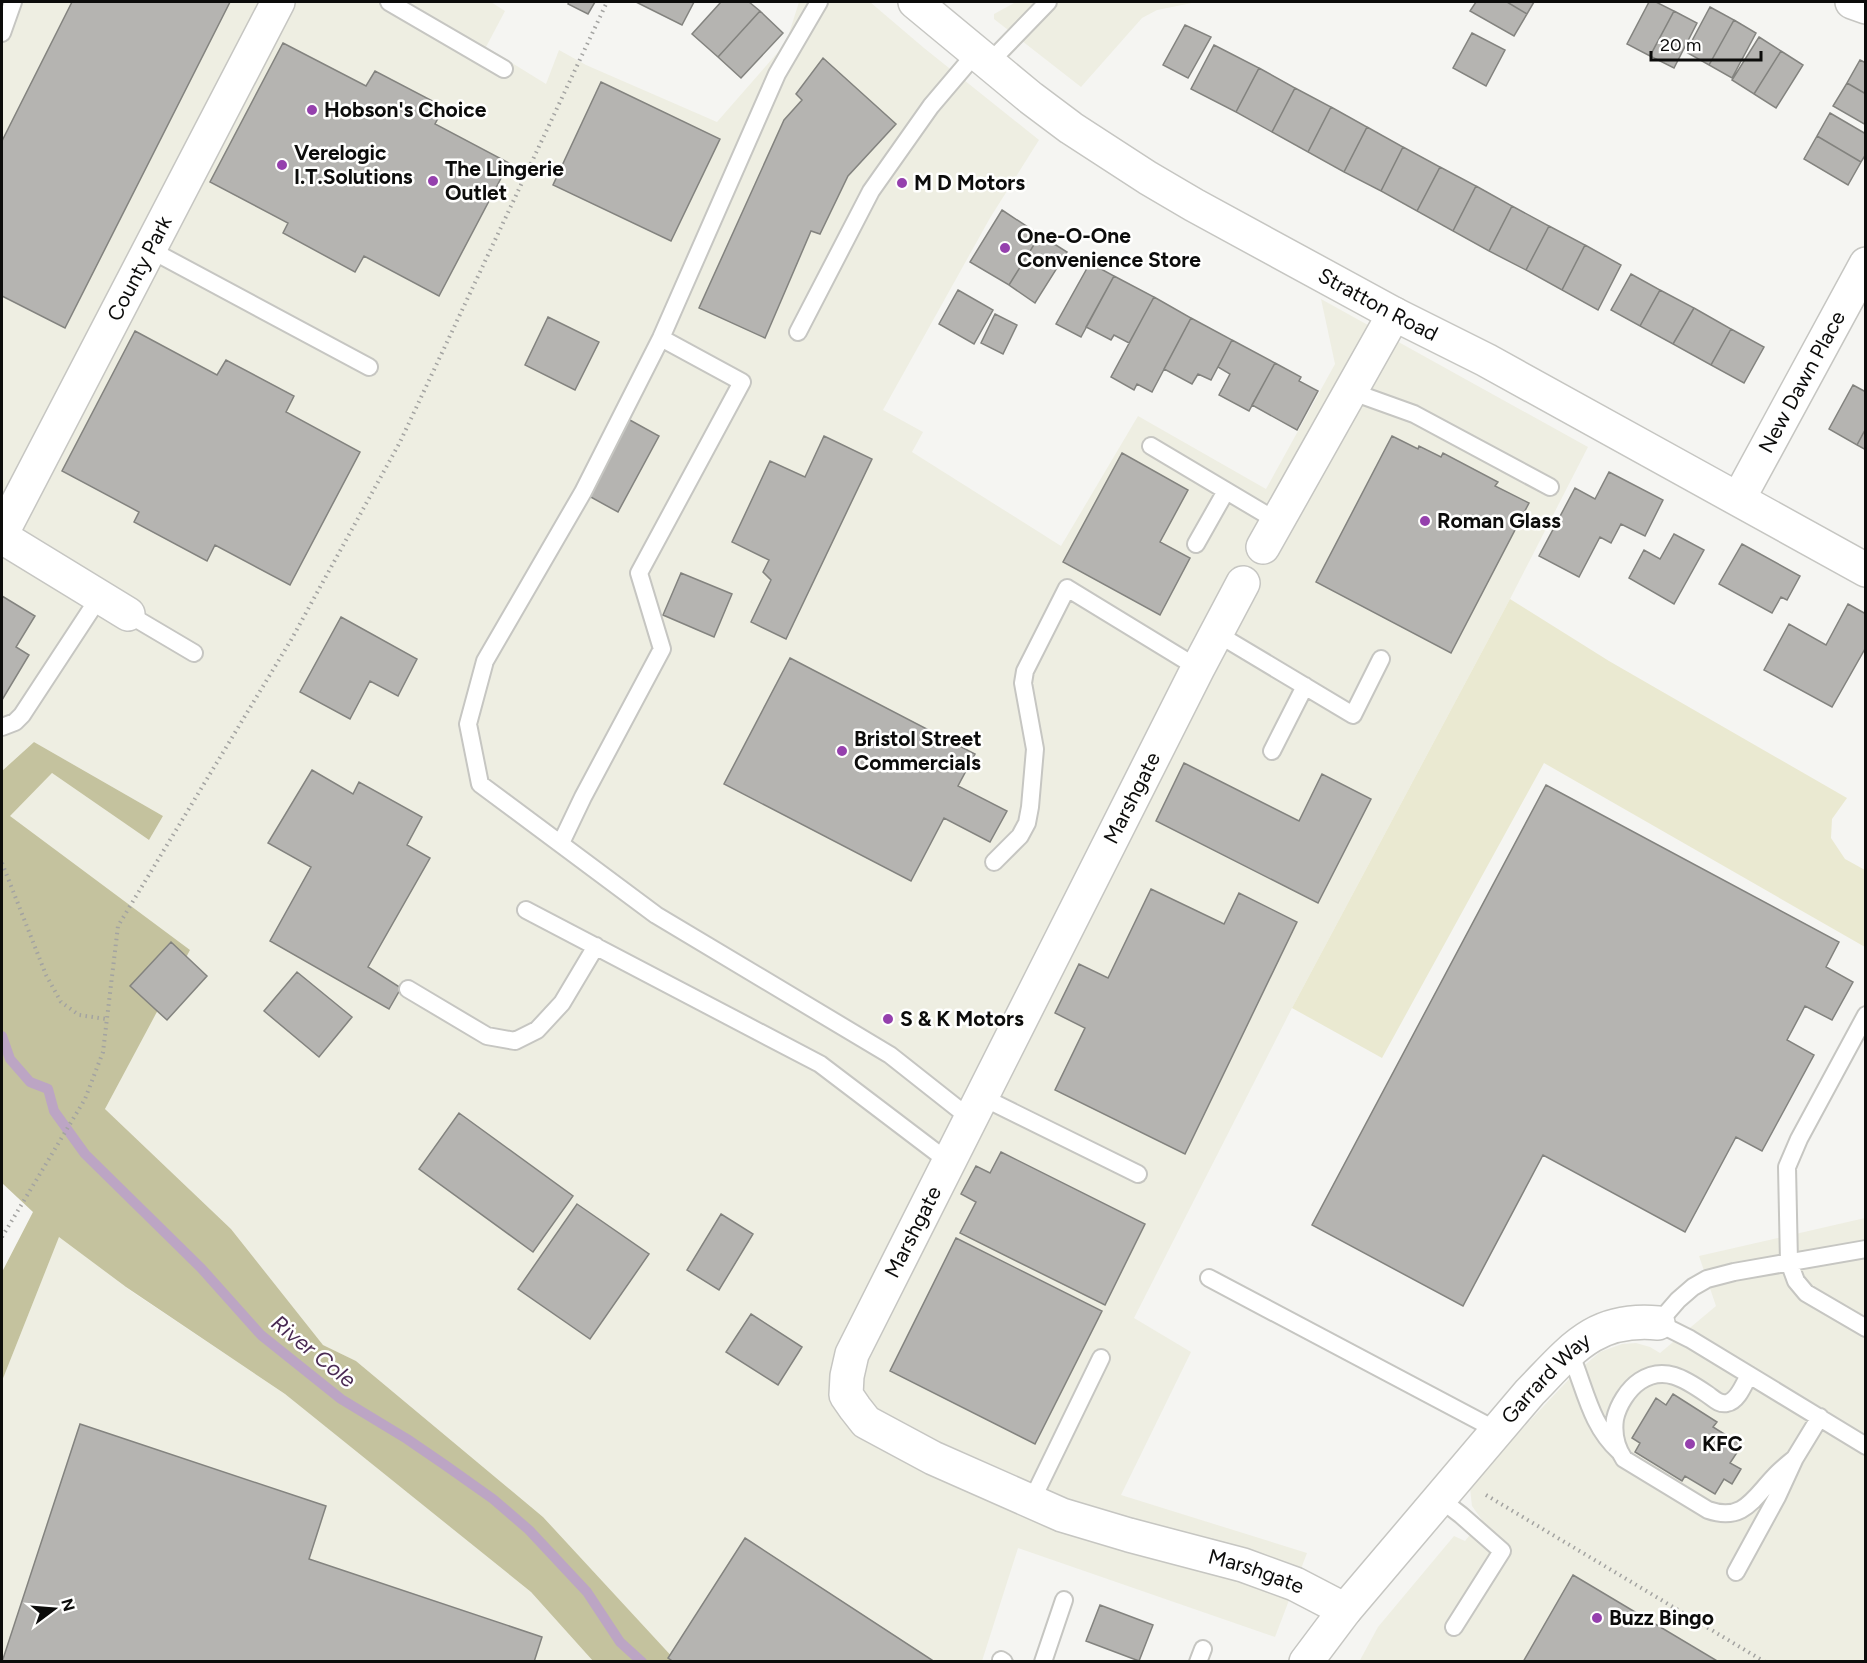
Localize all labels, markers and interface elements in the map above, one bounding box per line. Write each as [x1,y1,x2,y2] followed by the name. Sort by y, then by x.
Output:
[1651,24,1760,62] scale bar
[1660,34,1701,56] text: 20 m
[324,97,487,122] place label: Hobson's Choice
[305,103,319,117] marker: Hobson's Choice
[294,140,413,189] place label: Verelogic I.T.Solutions
[445,156,564,205] place label: The Lingerie Outlet
[275,158,289,172] marker: Verelogic I.T.Solutions
[914,170,1025,195] place label: M D Motors
[426,174,440,188] marker: The Lingerie Outlet
[895,176,909,190] marker: M D Motors
[101,211,177,325] street label: County Park
[1017,223,1201,272] place label: One-O-One Convenience Store
[998,241,1012,255] marker: One-O-One Convenience Store
[1314,262,1442,346] street label: Stratton Road
[1753,306,1850,457] street label: New Dawn Place
[1437,508,1561,533] place label: Roman Glass
[1418,514,1432,528] marker: Roman Glass
[854,726,982,775] place label: Bristol Street Commercials
[835,744,849,758] marker: Bristol Street Commercials
[1098,748,1165,848] street label: Marshgate
[900,1006,1024,1031] place label: S & K Motors
[881,1012,895,1026] marker: S & K Motors
[879,1182,946,1282] street label: Marshgate
[266,1309,361,1394] water label: River Cole
[1496,1327,1595,1428] street label: Garrard Way
[1702,1431,1743,1456] place label: KFC
[1683,1437,1697,1451] marker: KFC
[1206,1543,1309,1599] street label: Marshgate
[24,1579,84,1639] north arrow
[57,1596,79,1614] text: N
[1609,1605,1714,1630] place label: Buzz Bingo
[1590,1611,1604,1625] marker: Buzz Bingo

